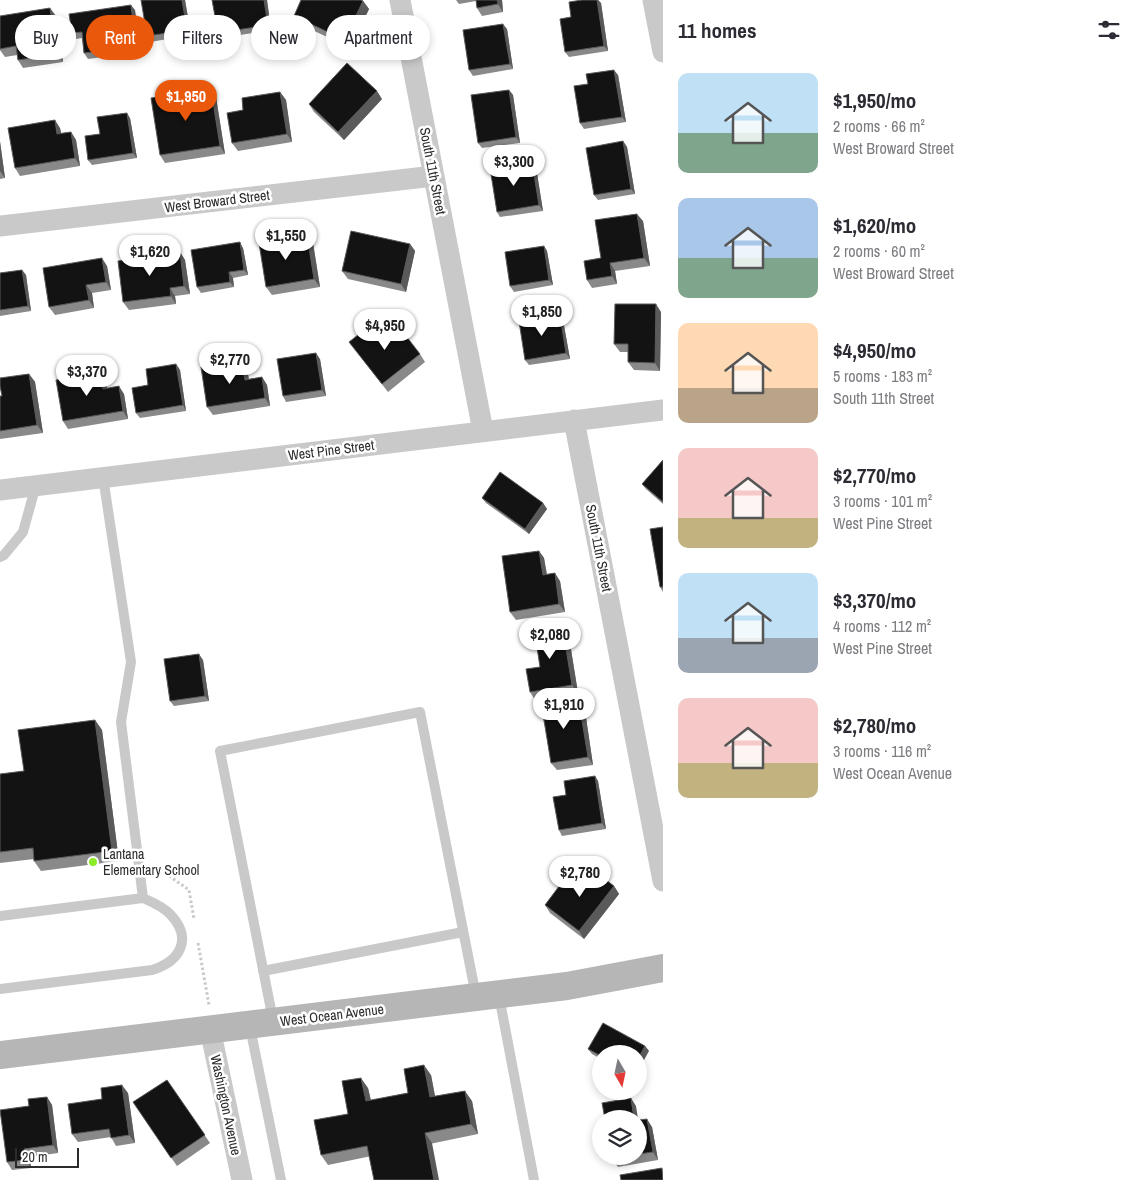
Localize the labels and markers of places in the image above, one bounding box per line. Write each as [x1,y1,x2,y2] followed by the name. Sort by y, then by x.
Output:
[145,80,227,122] pin: $1,950
[473,144,555,187] pin: $3,300
[245,218,327,261] pin: $1,550
[109,234,191,277] pin: $1,620
[501,294,583,337] pin: $1,850
[344,308,426,351] pin: $4,950
[189,342,271,385] pin: $2,770
[46,354,128,397] pin: $3,370
[509,618,591,660] pin: $2,080
[523,688,605,730] pin: $1,910
[103,845,199,879] place label: Lantana Elementary School
[87,856,99,868] marker: Lantana Elementary School
[539,856,621,898] pin: $2,780

